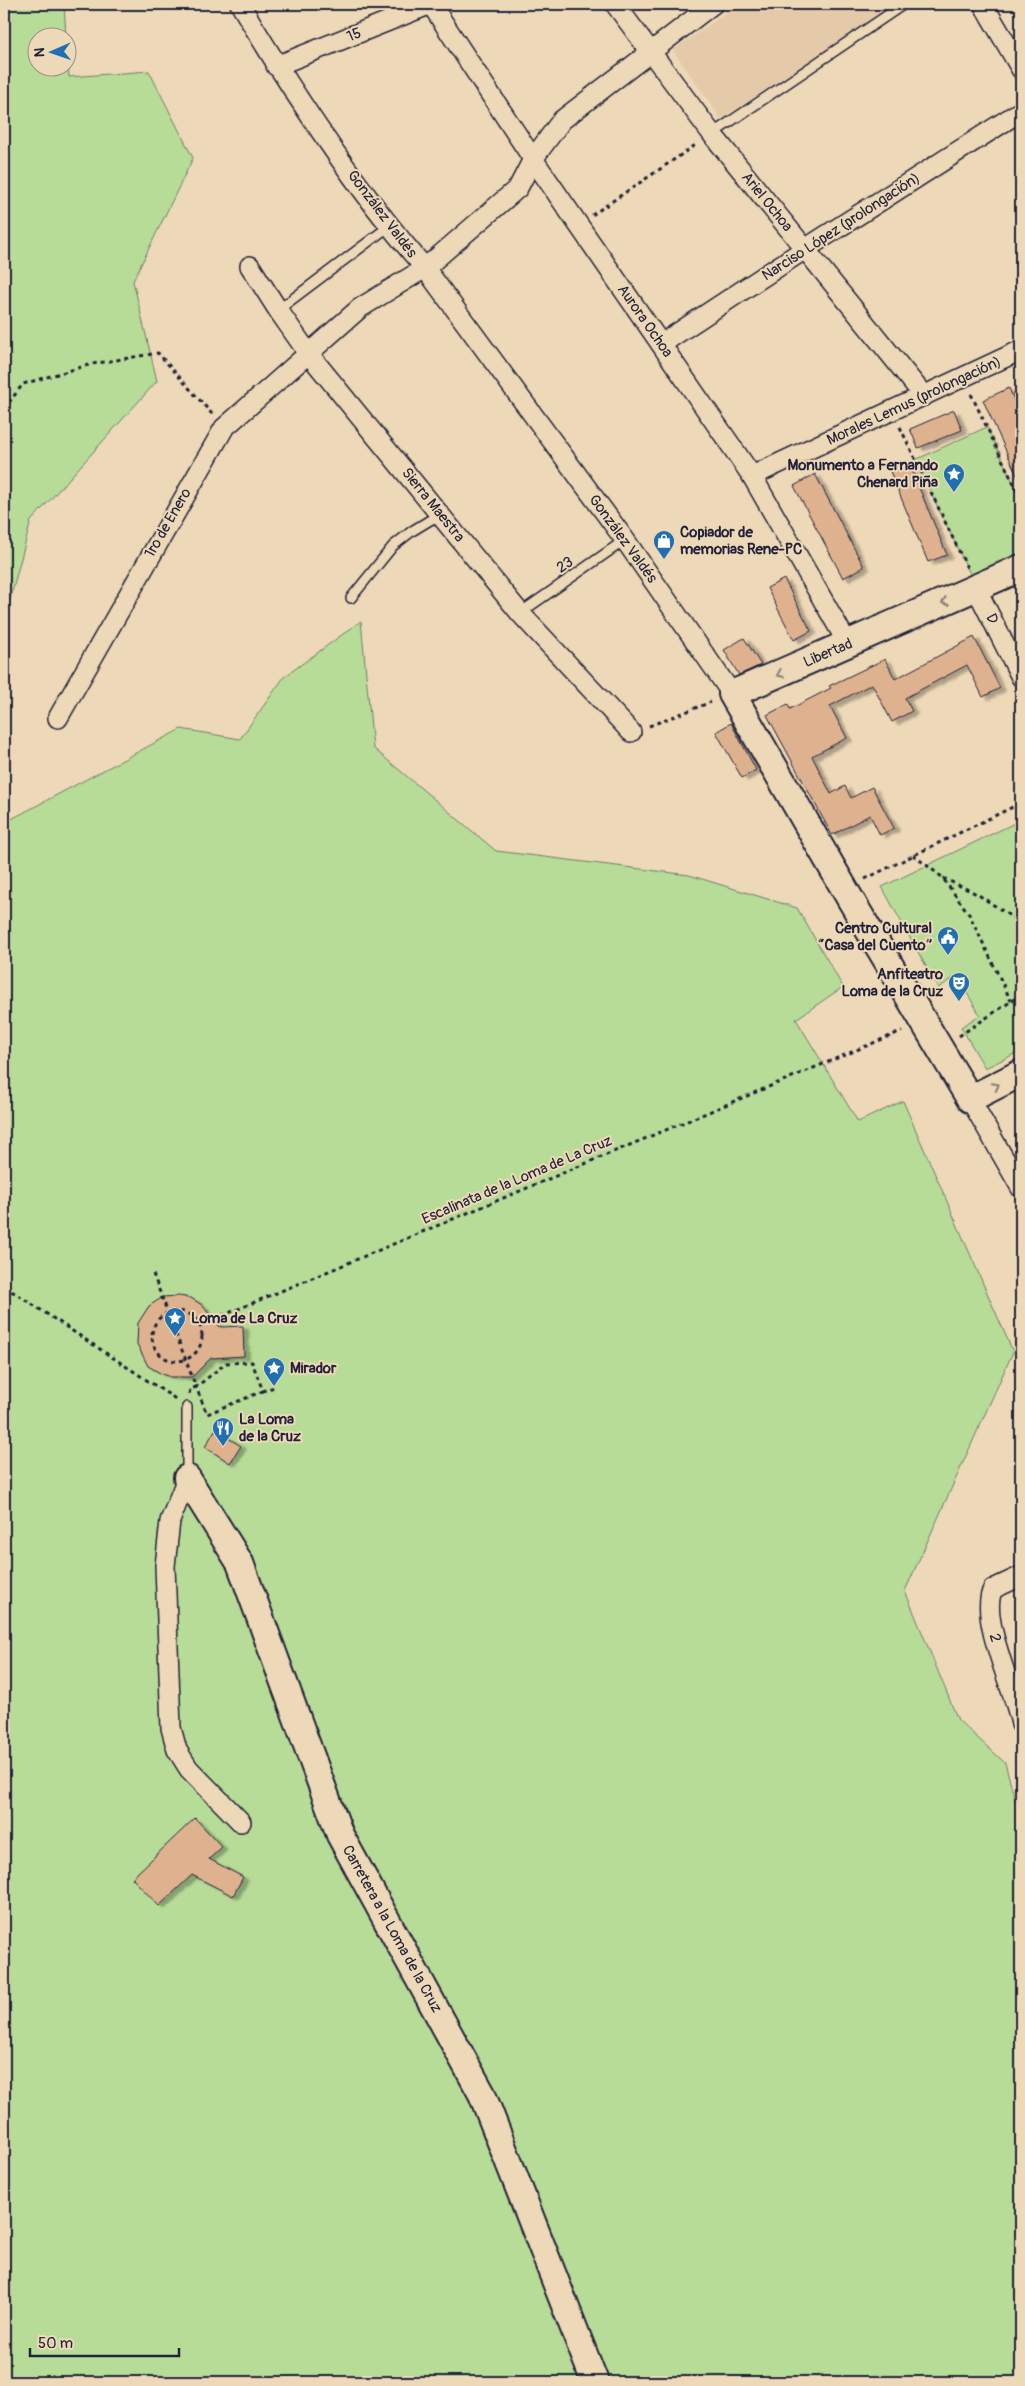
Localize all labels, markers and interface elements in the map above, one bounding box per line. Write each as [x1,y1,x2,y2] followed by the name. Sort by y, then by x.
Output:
[344,24,364,46] street label: 15
[28,28,78,78] north arrow
[31,47,48,57] text: N
[343,166,421,262] street label: González Valdés
[737,168,797,236] street label: Ariel Ochoa
[758,169,924,285] street label: Narciso López (prolongación)
[613,281,677,361] street label: Aurora Ochoa
[824,352,1004,450] street label: Morales Lemus (prolongación)
[787,456,938,492] place label: Monumento a Fernando Chenard Piña
[942,462,966,493] place icon: Monumento a Fernando Chenard Piña
[397,464,469,546] street label: Sierra Maestra
[140,485,196,561] street label: 1ro de Enero
[585,491,662,587] street label: González Valdés
[680,523,802,559] place label: Copiador de memorias Rene-PC
[652,529,676,560] shop icon: Copiador de memorias Rene-PC
[553,553,577,577] street label: 23
[941,596,950,606] one-way arrow
[981,610,1003,628] street label: D
[801,634,855,672] street label: Libertad
[776,667,785,678] one-way arrow
[818,919,932,955] place label: Centro Cultural “Casa del Cuento”
[936,925,960,956] public building icon: Centro Cultural “Casa del Cuento”
[841,965,943,1001] place label: Anfiteatro Loma de la Cruz
[947,971,971,1002] theatre icon: Anfiteatro Loma de la Cruz
[990,1082,999,1092] one-way arrow
[419,1131,615,1229] street label: Escalinata de la Loma de La Cruz
[163,1306,187,1337] place icon: Loma de La Cruz
[191,1309,298,1328] place label: Loma de La Cruz
[262,1356,286,1387] place icon: Mirador
[290,1359,337,1378] place label: Mirador
[239,1410,301,1446] place label: La Loma de la Cruz
[211,1416,235,1447] restaurant icon: La Loma de la Cruz
[985,1631,1005,1645] street label: 2
[338,1842,446,2016] street label: Carretera a la Loma de la Cruz
[30,2326,179,2358] scale bar
[38,2334,73,2353] text: 50 m

